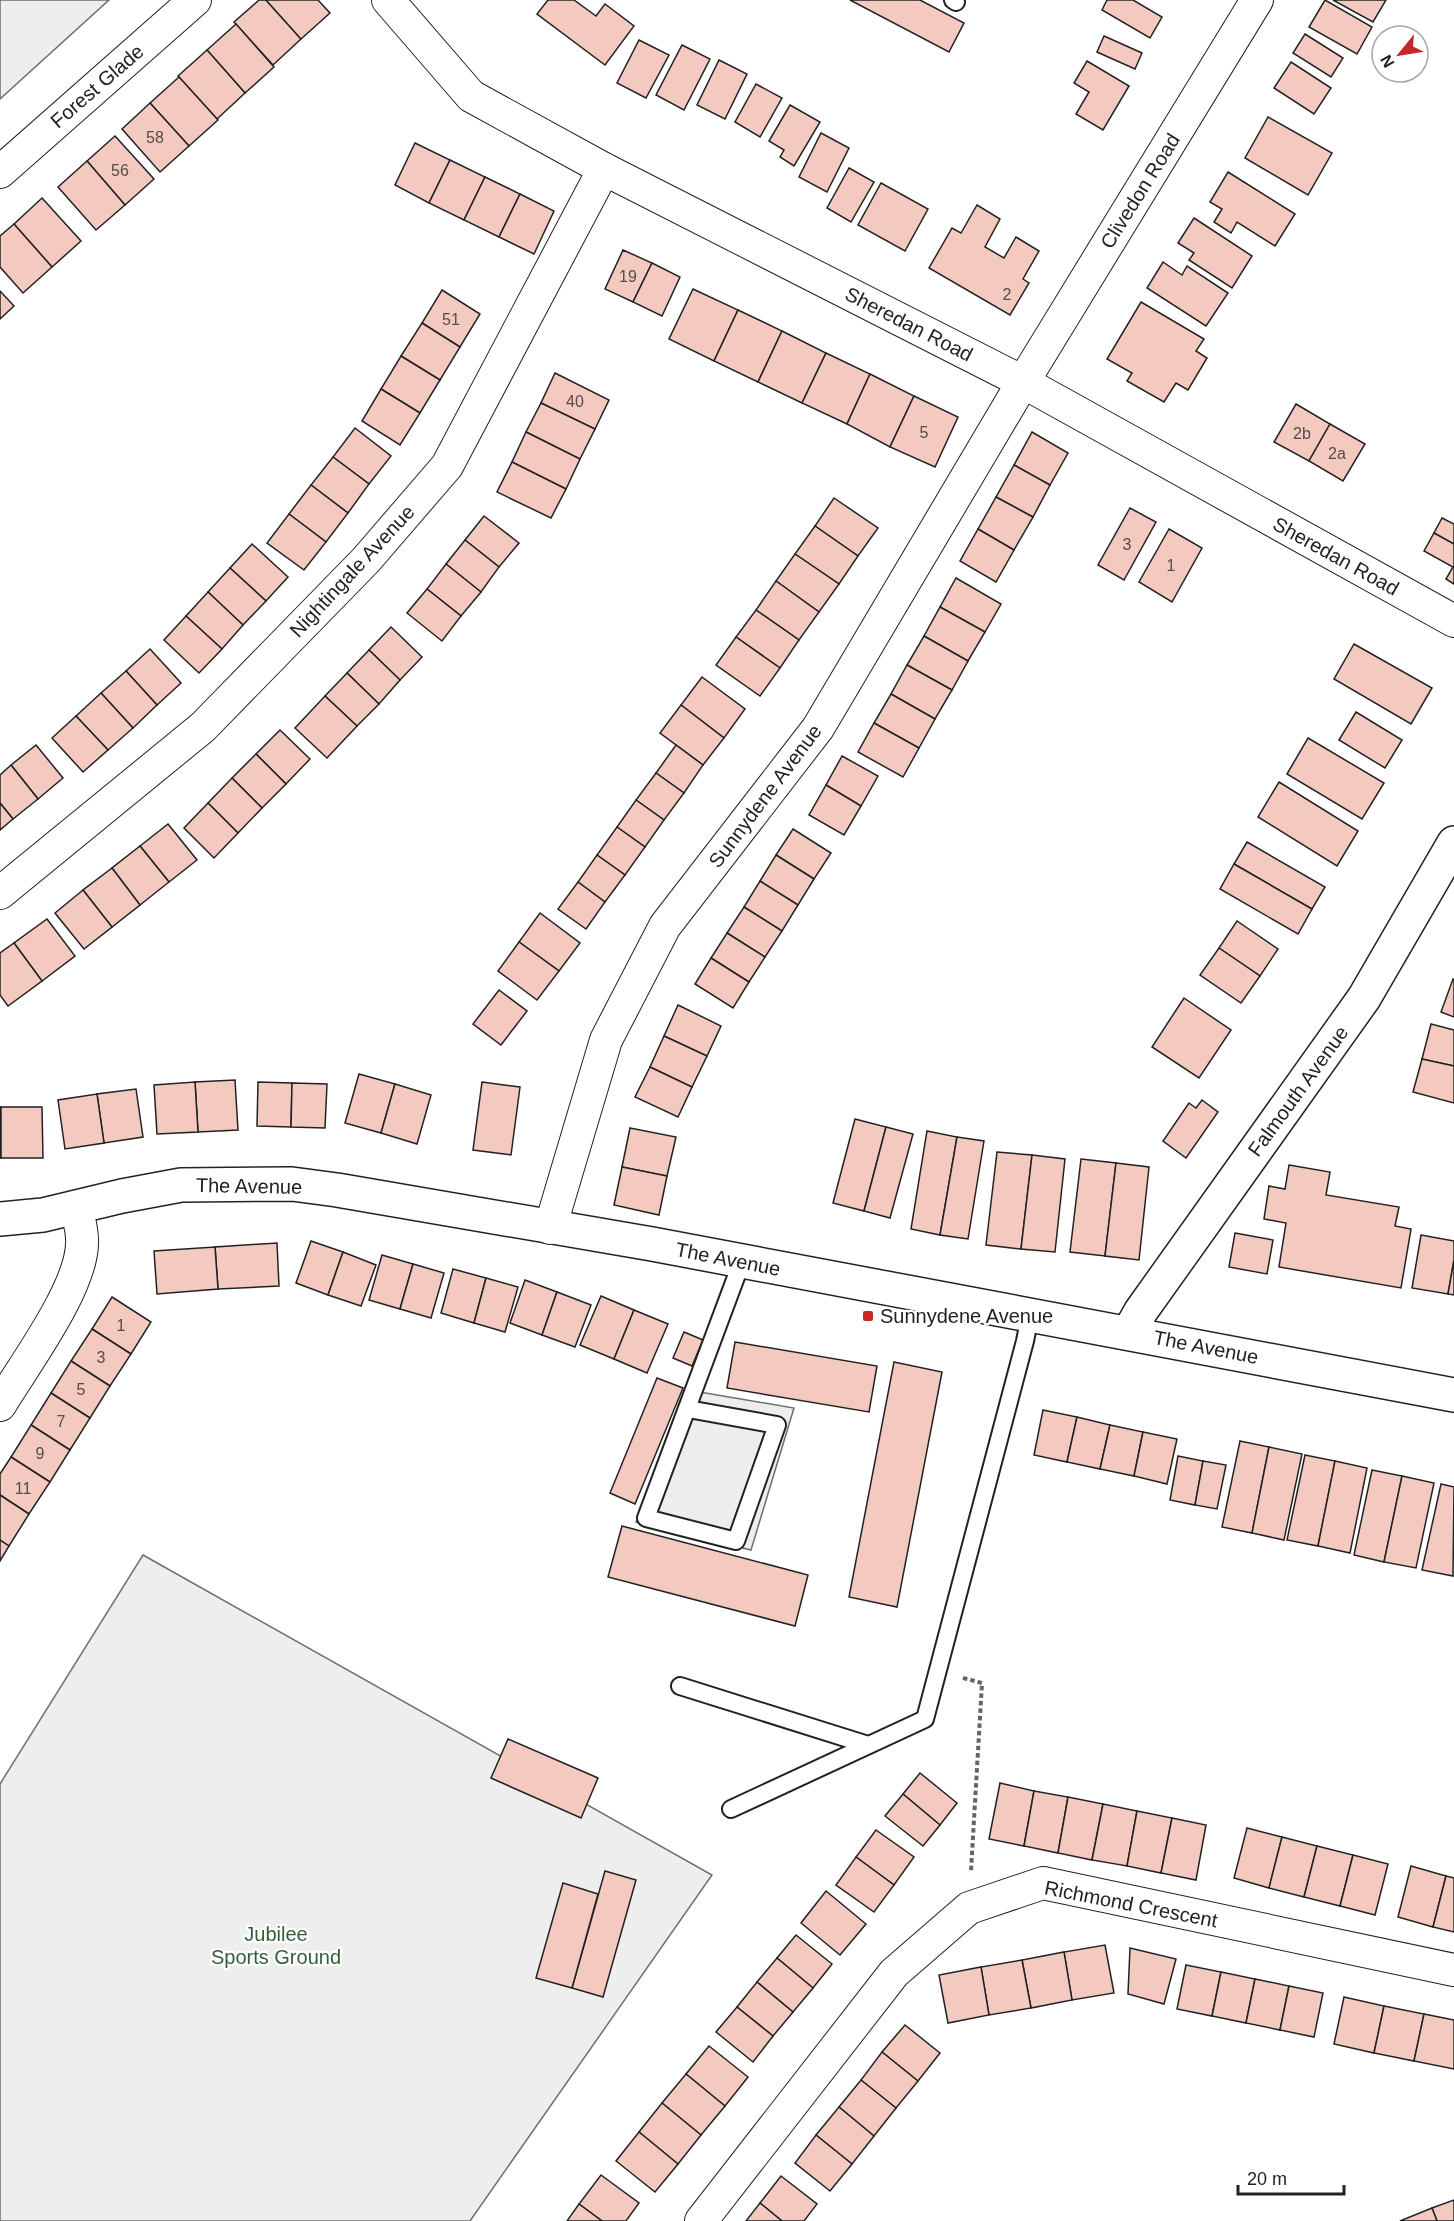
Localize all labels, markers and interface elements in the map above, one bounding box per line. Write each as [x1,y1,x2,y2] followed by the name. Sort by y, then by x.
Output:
[1370,24,1430,84] north arrow
[46,40,148,132] street label: Forest Glade
[1377,52,1398,71] text: N
[146,129,164,146] house number: 58
[1096,130,1184,252] street label: Clivedon Road
[111,162,129,179] house number: 56
[619,268,637,285] house number: 19
[842,282,976,366] street label: Sheredan Road
[1003,286,1012,303] house number: 2
[442,311,460,328] house number: 51
[566,393,584,410] house number: 40
[920,424,929,441] house number: 5
[1293,425,1311,442] house number: 2b
[1328,445,1346,462] house number: 2a
[285,501,419,641] street label: Nightingale Avenue
[1269,512,1403,600] street label: Sheredan Road
[1123,536,1132,553] house number: 3
[1167,557,1176,574] house number: 1
[704,720,826,872] street label: Sunnydene Avenue
[1243,1022,1353,1160] street label: Falmouth Avenue
[196,1174,302,1198] street label: The Avenue
[674,1238,782,1280] street label: The Avenue
[880,1305,1053,1327] place label: Sunnydene Avenue
[861,1309,875,1323] marker: Sunnydene Avenue
[117,1317,126,1334] house number: 1
[1152,1326,1260,1368] street label: The Avenue
[97,1349,106,1366] house number: 3
[77,1381,86,1398] house number: 5
[57,1413,66,1430] house number: 7
[36,1445,45,1462] house number: 9
[15,1480,31,1497] house number: 11
[1043,1876,1220,1932] street label: Richmond Crescent
[211,1923,341,1968] park label: Jubilee Sports Ground
[1238,2158,1344,2196] scale bar
[1247,2169,1287,2189] text: 20 m

